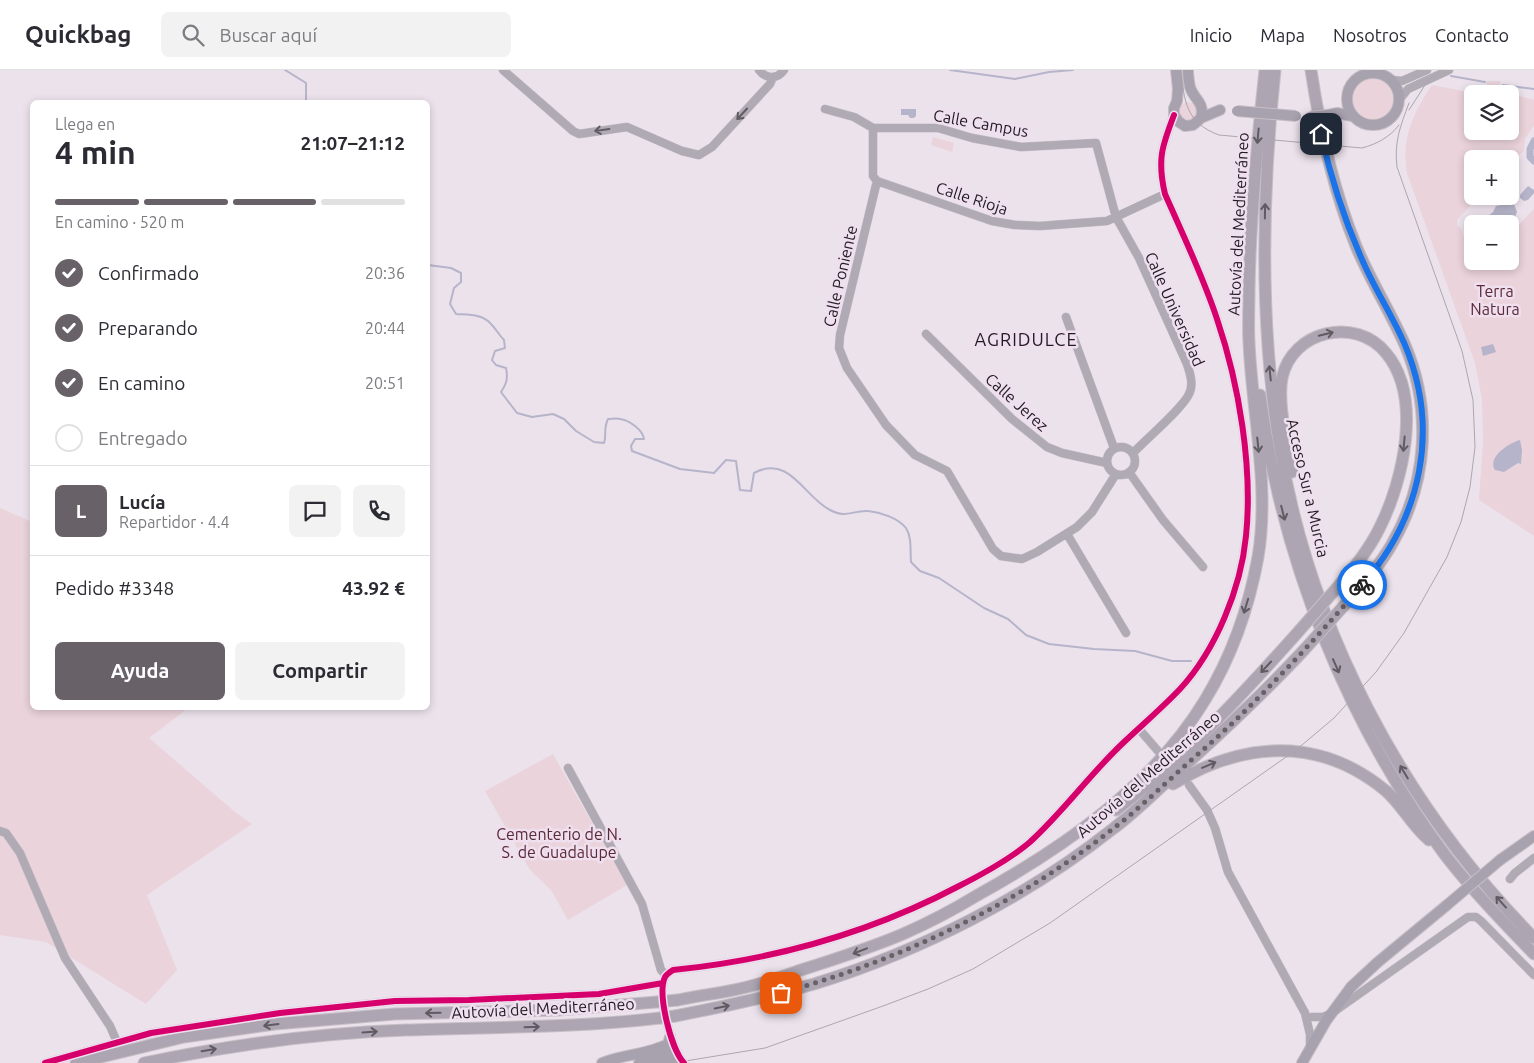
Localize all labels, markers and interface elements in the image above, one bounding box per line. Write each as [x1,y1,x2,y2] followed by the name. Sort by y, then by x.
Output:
[161,12,511,57] search box
[25,21,131,48] text: Quickbag
[179,21,207,49] icon: search
[219,24,317,46] text: Buscar aquí
[1190,25,1232,45] text: Inicio
[1260,25,1305,45] text: Mapa
[1333,25,1407,45] text: Nosotros
[1435,25,1509,45] text: Contacto
[1464,85,1519,270] map controls
[1464,85,1519,140] button: layers
[932,106,1030,140] street label: Calle Campus
[736,108,748,121] one-way arrow
[1300,113,1342,155] pin
[55,115,115,133] text: Llega en
[1307,120,1335,148] icon: home
[594,126,610,136] one-way arrow
[1254,128,1263,144] one-way arrow
[300,132,405,154] text: 21:07–21:12
[1224,132,1252,316] street label: Autovía del Mediterráneo
[55,134,136,170] text: 4 min
[1464,150,1519,205] button: +
[934,178,1010,218] street label: Calle Rioja
[1260,203,1270,220] one-way arrow
[55,213,184,231] text: En camino · 520 m
[1464,215,1519,270] button: −
[820,223,860,329] street label: Calle Poniente
[1142,249,1208,369] street label: Calle Universidad
[55,259,83,287] icon: check
[98,262,199,284] text: Confirmado
[365,264,405,282] text: 20:36
[1470,282,1520,318] park label: Terra Natura
[55,314,83,342] icon: check
[98,317,198,339] text: Preparando
[365,319,405,337] text: 20:44
[974,329,1078,349] district label: AGRIDULCE
[1317,329,1333,338] one-way arrow
[1265,365,1275,381] one-way arrow
[55,369,83,397] icon: check
[982,369,1052,435] street label: Calle Jerez
[98,372,185,394] text: En camino
[365,374,405,392] text: 20:51
[1283,417,1333,559] street label: Acceso Sur a Murcia
[98,427,188,449] text: Entregado
[1400,435,1409,451] one-way arrow
[1253,437,1263,453] one-way arrow
[289,485,341,537] button: chat
[353,485,405,537] button: phone
[119,491,166,513] text: Lucía
[76,500,86,522] text: L
[1279,504,1288,520] one-way arrow
[119,513,230,531] text: Repartidor · 4.4
[1337,560,1387,610] courier
[1348,571,1376,599] icon: bike
[55,577,174,599] text: Pedido #3348
[342,577,405,599] text: 43.92 €
[1241,597,1250,613] one-way arrow
[55,642,225,700] button: Ayuda
[235,642,405,700] button: Compartir
[1331,658,1341,673] one-way arrow
[1260,661,1272,674] one-way arrow
[1073,707,1223,841] street label: Autovía del Mediterráneo
[1201,759,1216,769] one-way arrow
[1399,765,1409,779] one-way arrow
[496,825,622,861] park label: Cementerio de N. S. de Guadalupe
[1495,896,1506,909] one-way arrow
[852,947,867,956] one-way arrow
[760,972,802,1014] pin
[767,979,795,1007] icon: bag
[451,994,635,1022] street label: Autovía del Mediterráneo
[714,1002,730,1011] one-way arrow
[426,1009,442,1018] one-way arrow
[264,1020,280,1030] one-way arrow
[524,1022,540,1031] one-way arrow
[362,1028,378,1037] one-way arrow
[200,1045,216,1055] one-way arrow

